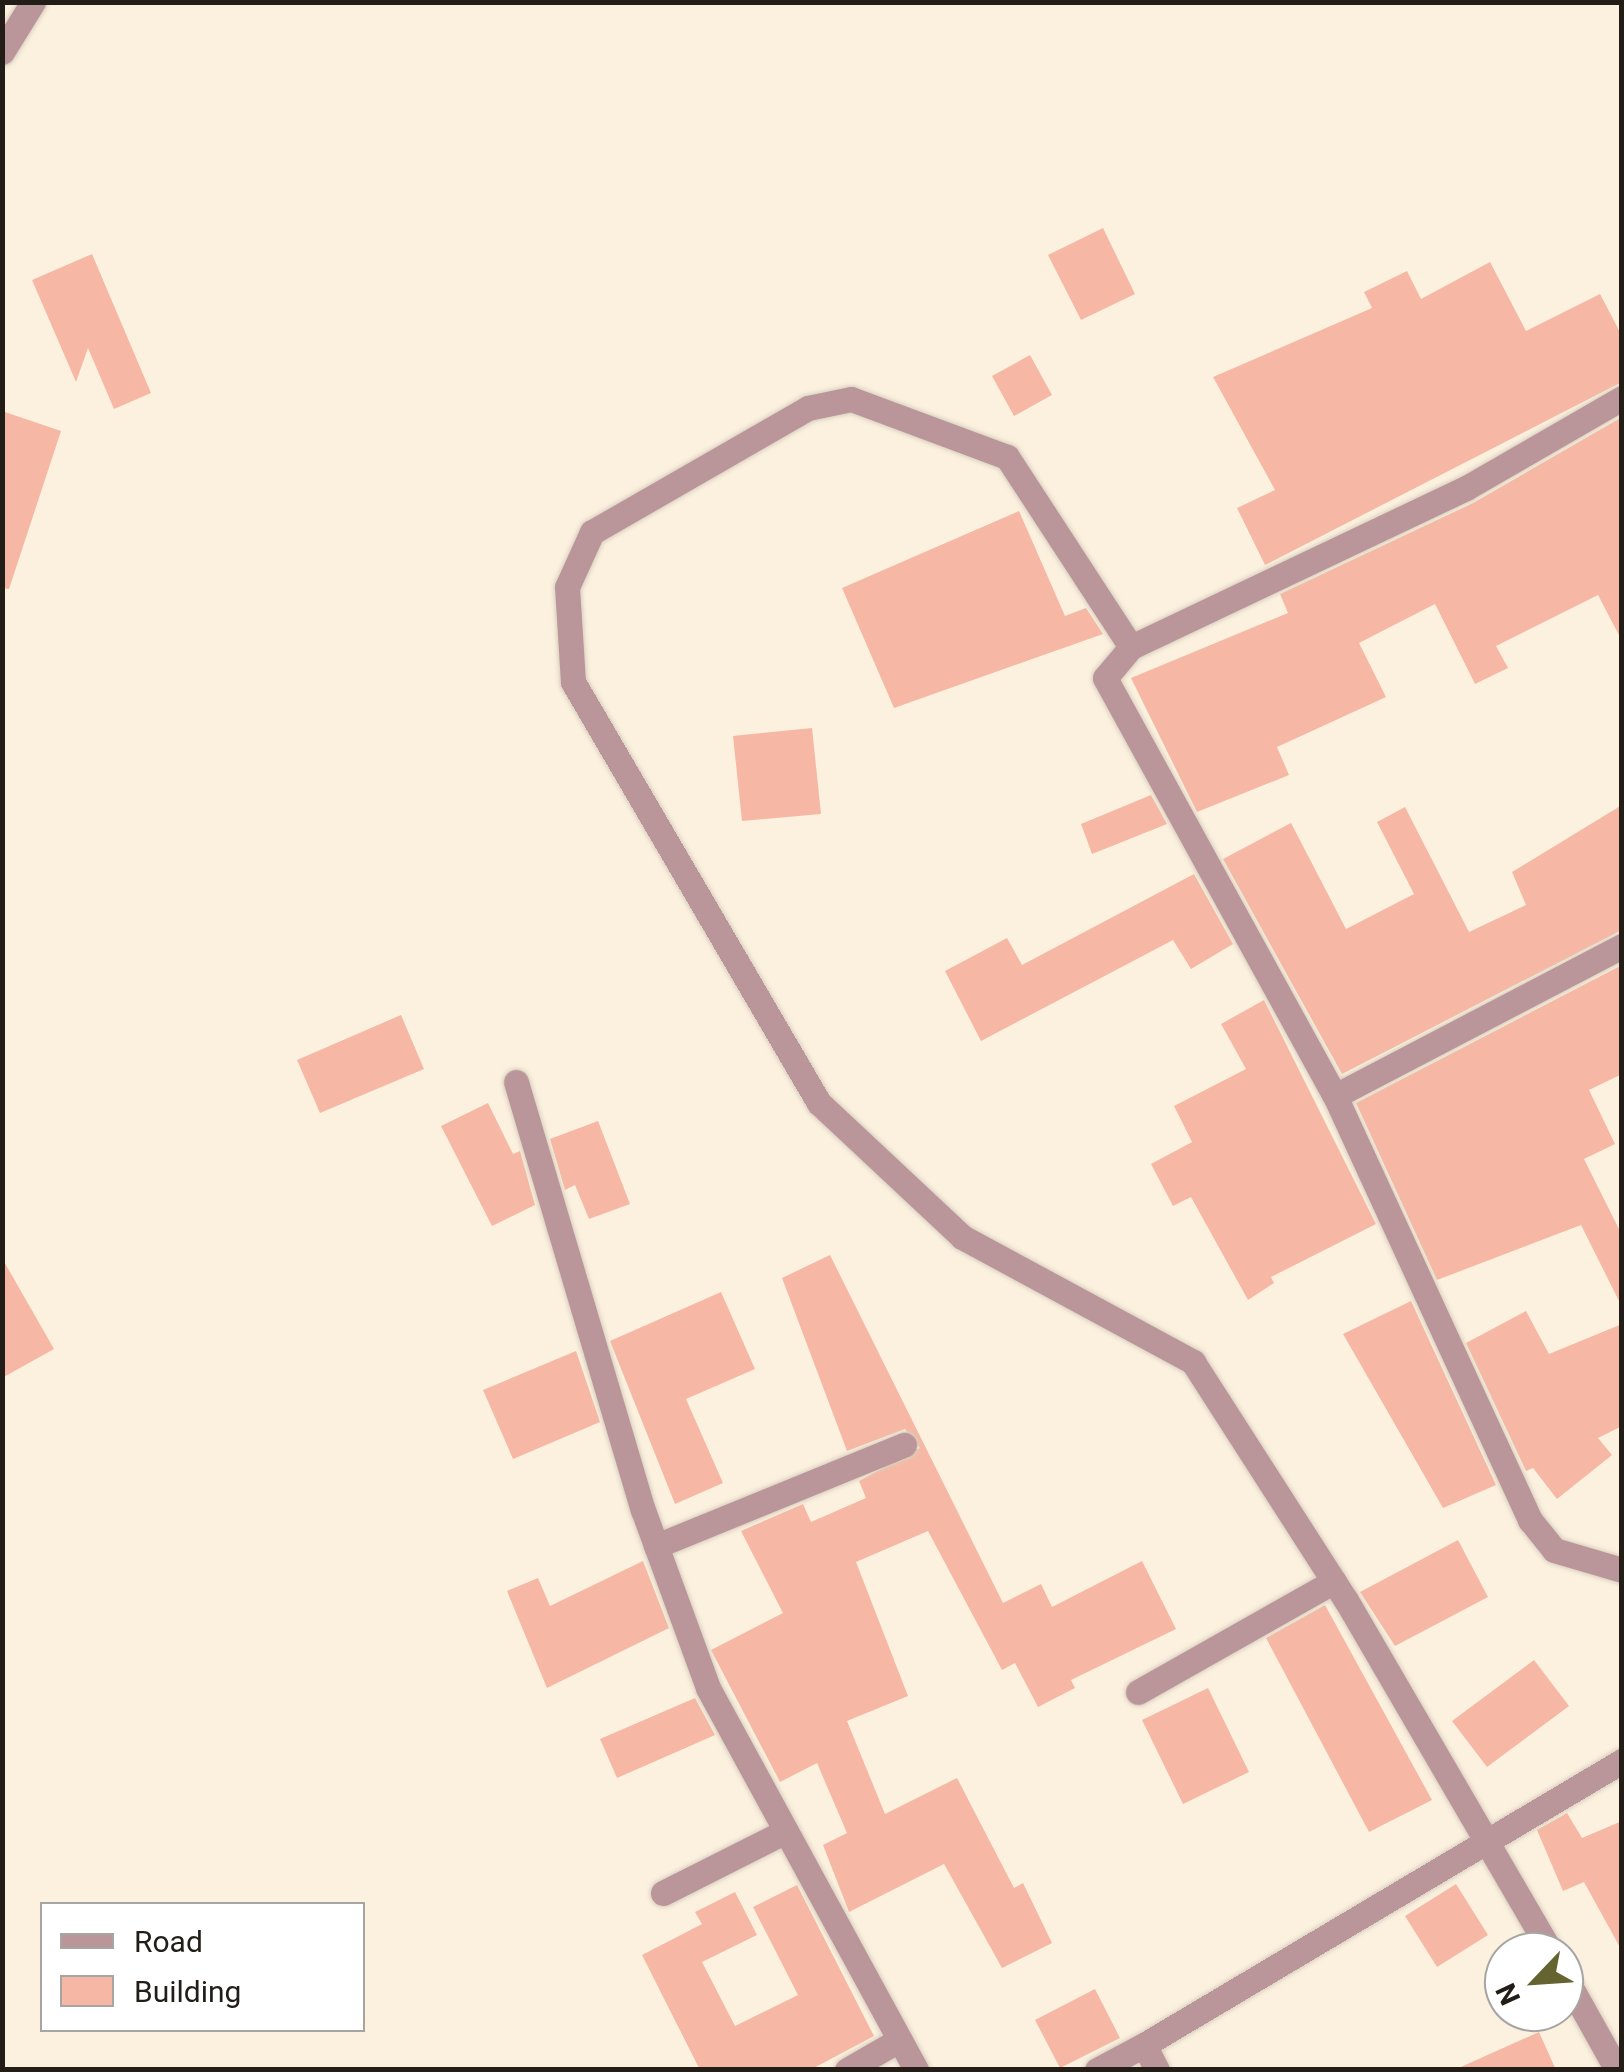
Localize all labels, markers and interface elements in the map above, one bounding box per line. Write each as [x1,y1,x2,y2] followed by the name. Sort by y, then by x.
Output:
[40,1902,365,2032] legend
[134,1924,203,1959] text: Road
[1484,1932,1584,2032] north arrow
[134,1974,241,2009] text: Building
[1489,1978,1527,2010] text: N

